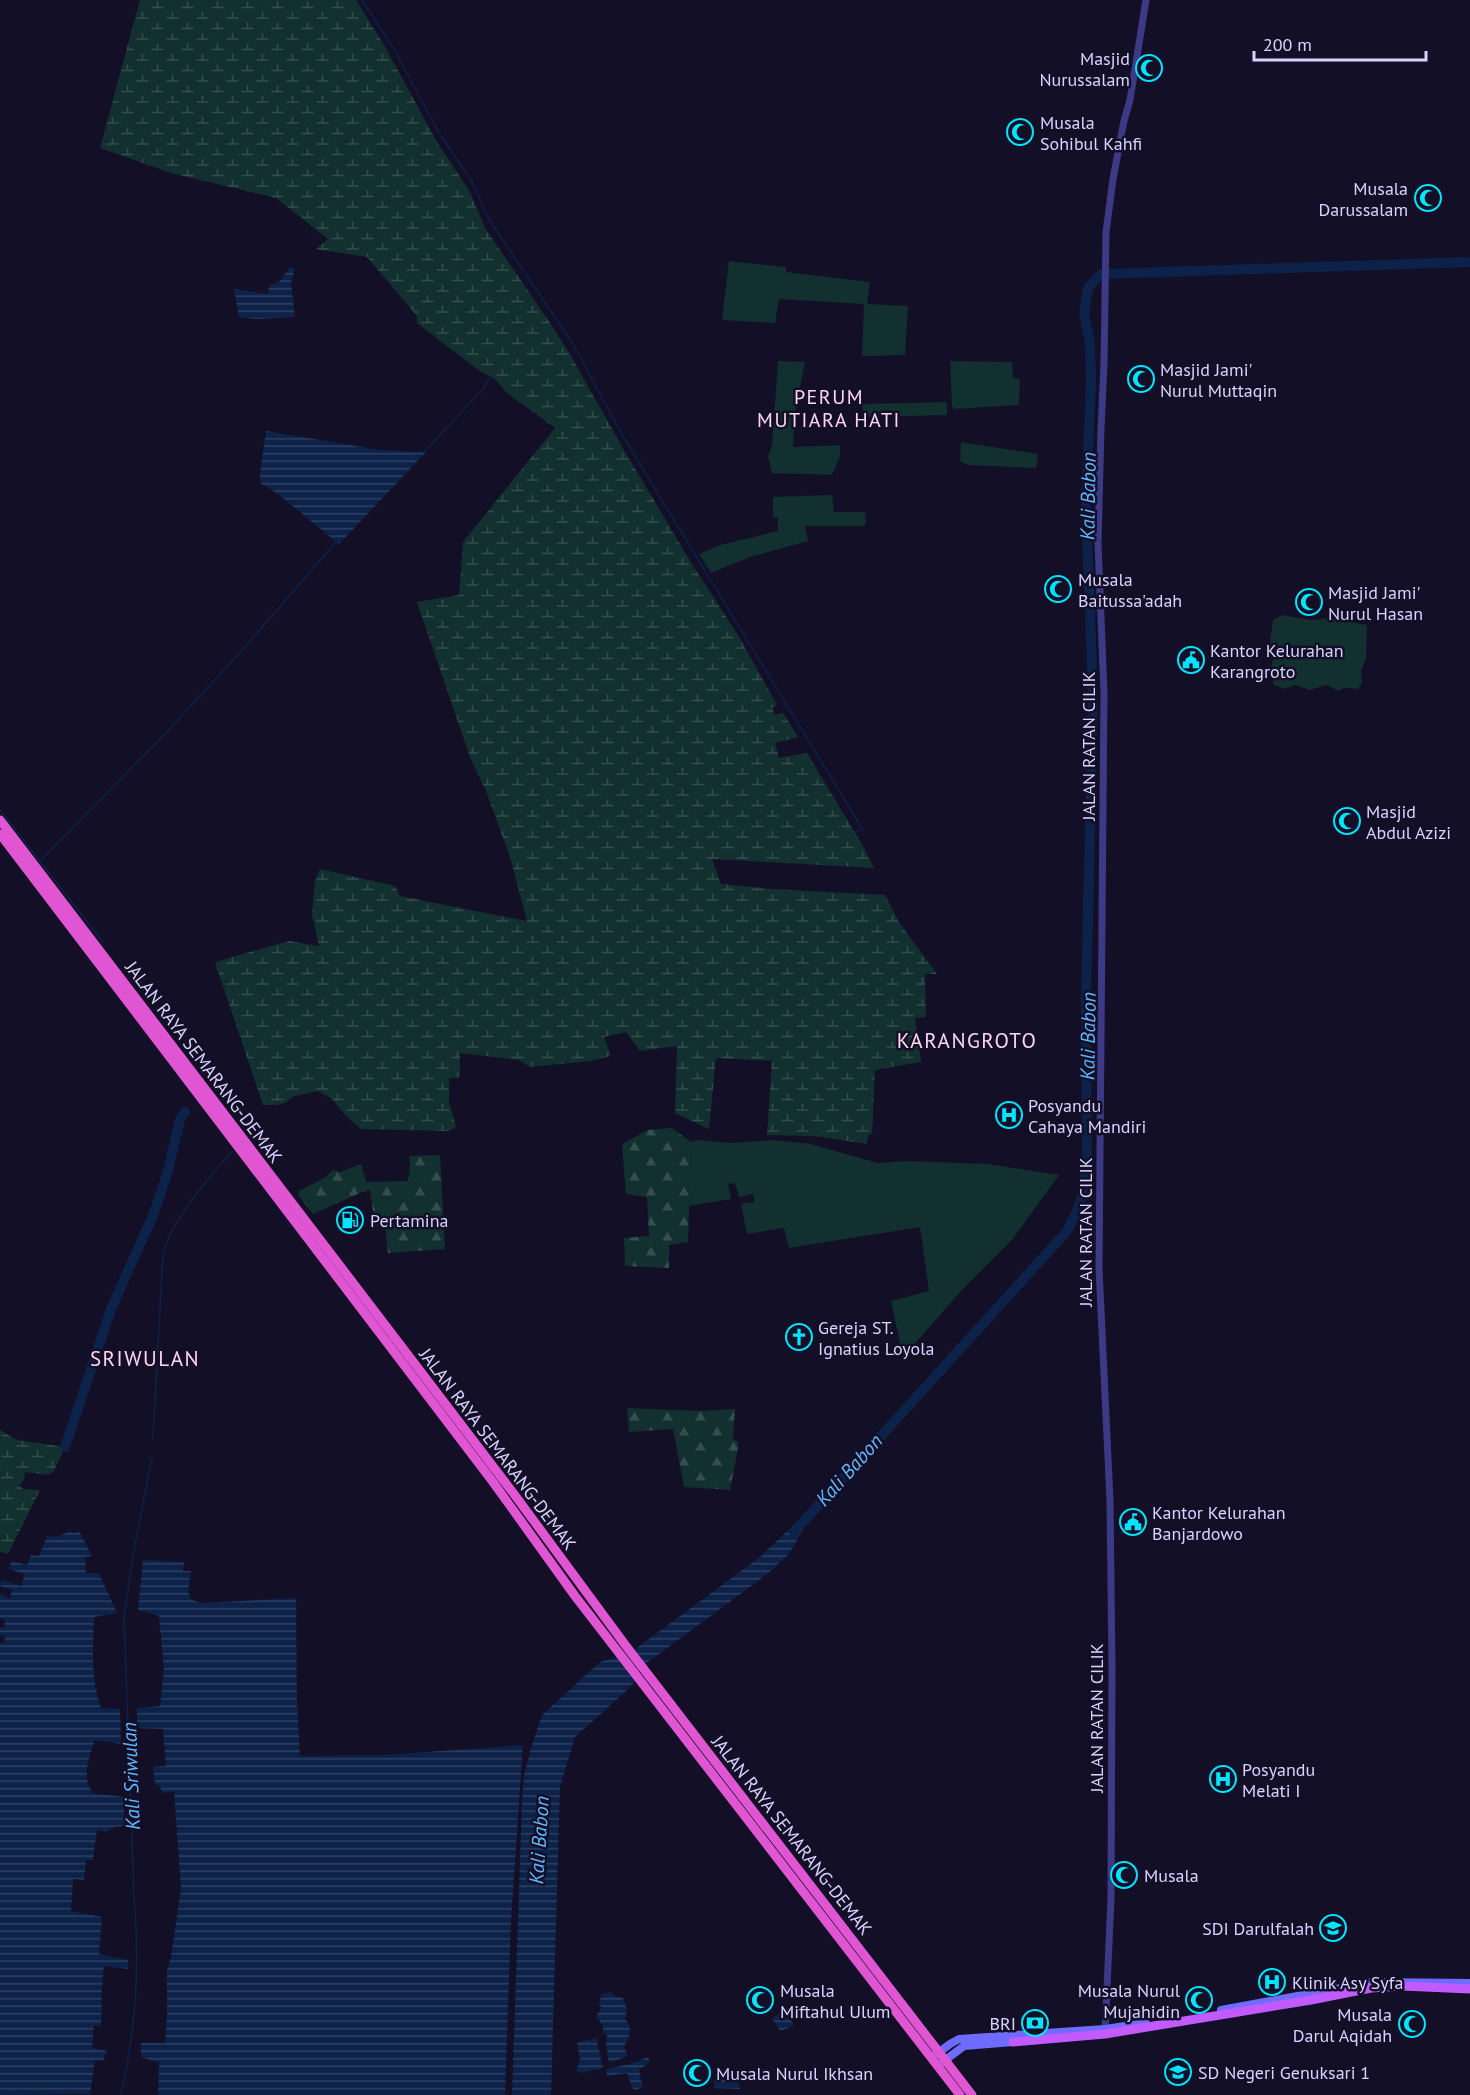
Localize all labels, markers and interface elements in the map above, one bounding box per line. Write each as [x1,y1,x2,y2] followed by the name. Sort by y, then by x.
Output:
[1254,24,1426,62] scale bar
[1263,33,1312,56] text: 200 m
[1039,47,1130,91] place label: Masjid Nurussalam
[1134,53,1164,83] mosque icon: Masjid Nurussalam
[1040,111,1142,155] place label: Musala Sohibul Kahfi
[1005,117,1035,147] mosque icon: Musala Sohibul Kahfi
[1319,177,1408,221] place label: Musala Darussalam
[1413,183,1443,213] mosque icon: Musala Darussalam
[1160,358,1277,402] place label: Masjid Jami' Nurul Muttaqin
[1126,364,1156,394] mosque icon: Masjid Jami' Nurul Muttaqin
[757,384,901,433] district label: PERUM MUTIARA HATI
[1074,452,1102,540] water label: Kali Babon
[1078,568,1182,612] place label: Musala Baitussa'adah
[1043,574,1073,604] mosque icon: Musala Baitussa'adah
[1328,581,1423,625] place label: Masjid Jami' Nurul Hasan
[1294,587,1324,617] mosque icon: Masjid Jami' Nurul Hasan
[1210,639,1344,683] place label: Kantor Kelurahan Karangroto
[1176,645,1206,675] public building icon: Kantor Kelurahan Karangroto
[1077,671,1100,822] street label: JALAN RATAN CILIK
[1366,800,1451,844] place label: Masjid Abdul Azizi
[1332,806,1362,836] mosque icon: Masjid Abdul Azizi
[120,956,288,1168] street label: JALAN RAYA SEMARANG-DEMAK
[1074,992,1102,1080] water label: Kali Babon
[897,1027,1037,1054] district label: KARANGROTO
[1028,1094,1146,1138] place label: Posyandu Cahaya Mandiri
[994,1100,1024,1130] hospital icon: Posyandu Cahaya Mandiri
[1074,1157,1097,1308] street label: JALAN RATAN CILIK
[335,1205,365,1235] fuel station icon: Pertamina
[370,1209,448,1232] place label: Pertamina
[818,1316,934,1360] place label: Gereja ST. Ignatius Loyola
[784,1322,814,1352] church icon: Gereja ST. Ignatius Loyola
[414,1343,582,1555] street label: JALAN RAYA SEMARANG-DEMAK
[90,1345,200,1372] district label: SRIWULAN
[810,1428,888,1512] water label: Kali Babon
[1152,1501,1286,1545] place label: Kantor Kelurahan Banjardowo
[1118,1507,1148,1537] public building icon: Kantor Kelurahan Banjardowo
[1085,1643,1108,1794] street label: JALAN RATAN CILIK
[116,1722,146,1830] water label: Kali Sriwulan
[706,1730,877,1939] street label: JALAN RAYA SEMARANG-DEMAK
[1242,1758,1315,1802] place label: Posyandu Melati I
[1208,1764,1238,1794] hospital icon: Posyandu Melati I
[523,1795,555,1885] water label: Kali Babon
[1109,1860,1139,1890] mosque icon: Musala
[1144,1864,1199,1887] place label: Musala
[1318,1913,1348,1943] school or university icon: SDI Darulfalah
[1202,1917,1314,1940] place label: SDI Darulfalah
[1257,1967,1287,1997] hospital icon: Klinik Asy Syfa
[1292,1971,1403,1994] place label: Klinik Asy Syfa
[780,1979,890,2023] place label: Musala Miftahul Ulum
[1078,1979,1181,2023] place label: Musala Nurul Mujahidin
[745,1985,775,2015] mosque icon: Musala Miftahul Ulum
[1184,1985,1214,2015] mosque icon: Musala Nurul Mujahidin
[1293,2003,1392,2047] place label: Musala Darul Aqidah
[1020,2008,1050,2038] bank icon: BRI
[1397,2009,1427,2039] mosque icon: Musala Darul Aqidah
[990,2012,1016,2035] place label: BRI
[1163,2057,1193,2087] school or university icon: SD Negeri Genuksari 1
[682,2058,712,2088] mosque icon: Musala Nurul Ikhsan
[1198,2061,1370,2084] place label: SD Negeri Genuksari 1
[716,2062,873,2085] place label: Musala Nurul Ikhsan

